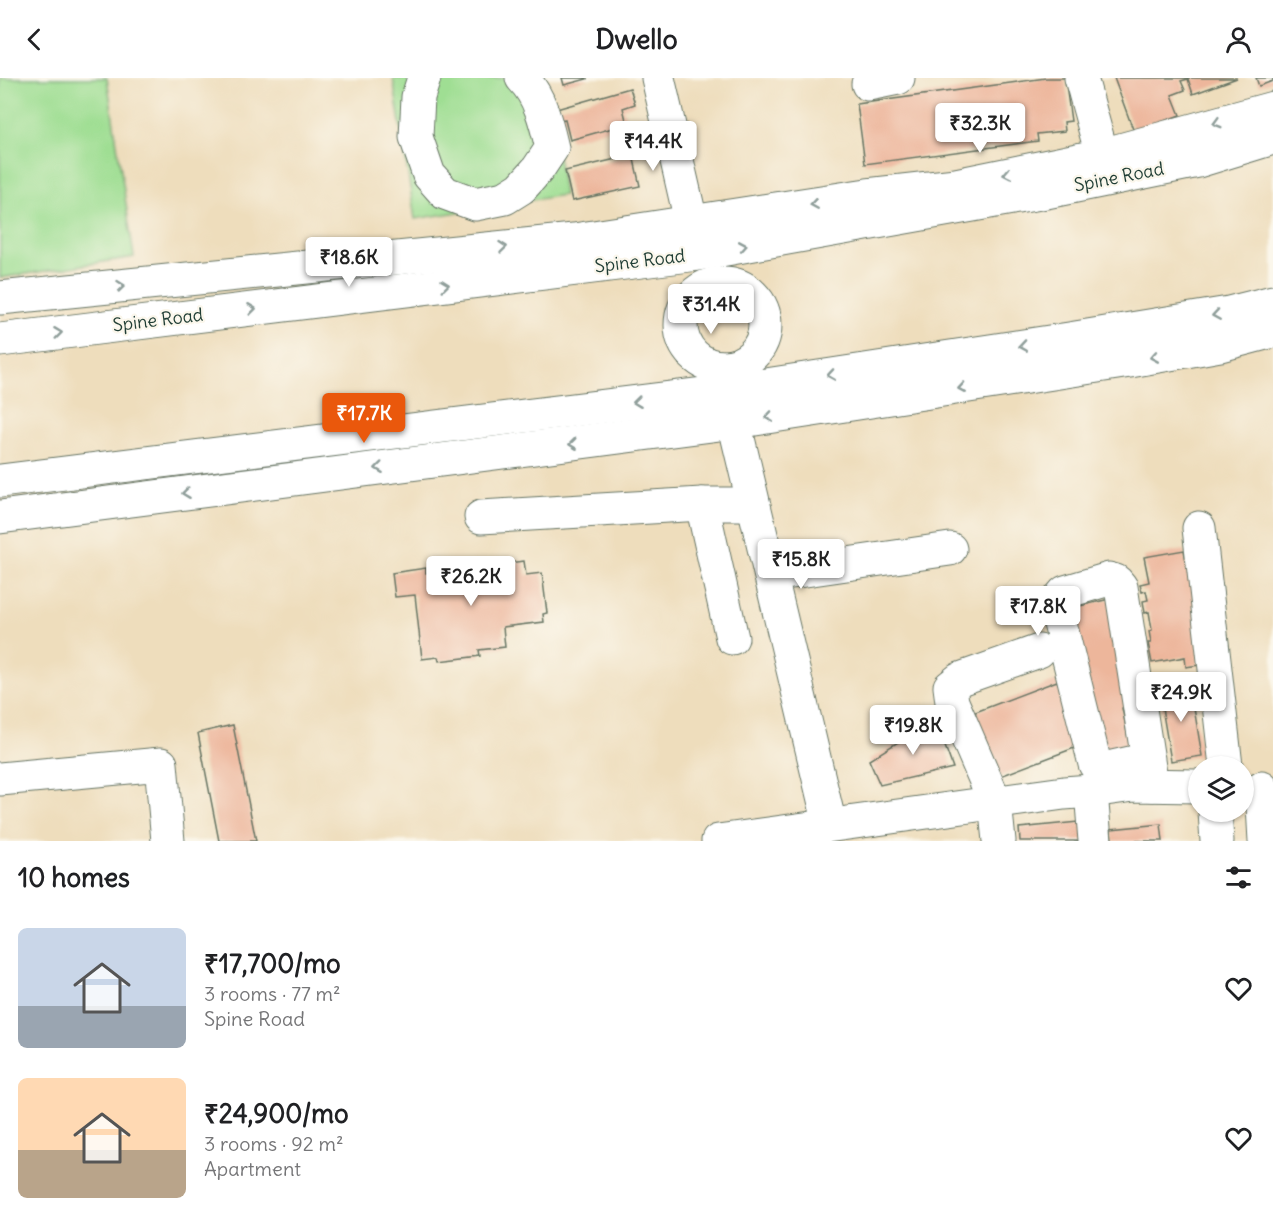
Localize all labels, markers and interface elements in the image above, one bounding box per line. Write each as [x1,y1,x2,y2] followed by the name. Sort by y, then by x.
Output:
[595,22,678,56] text: Dwello
[18,23,51,56] icon: back
[1222,23,1255,56] icon: person
[931,103,1029,154] pin: ₹32.3K
[949,110,1011,135] text: ₹32.3K
[1212,116,1222,129] one-way arrow
[604,121,702,172] pin: ₹14.4K
[624,128,682,153] text: ₹14.4K
[1072,156,1166,196] street label: Spine Road
[1002,167,1012,180] one-way arrow
[810,197,819,209] one-way arrow
[300,237,398,288] pin: ₹18.6K
[737,240,747,253] one-way arrow
[498,241,507,254] one-way arrow
[593,243,687,277] street label: Spine Road
[320,244,378,269] text: ₹18.6K
[441,279,450,292] one-way arrow
[116,280,125,293] one-way arrow
[662,284,760,335] pin: ₹31.4K
[682,291,740,316] text: ₹31.4K
[111,302,205,336] street label: Spine Road
[247,303,256,316] one-way arrow
[1211,308,1221,321] one-way arrow
[53,327,63,339] one-way arrow
[1019,340,1028,352] one-way arrow
[1150,350,1160,363] one-way arrow
[826,369,835,381] one-way arrow
[957,381,966,393] one-way arrow
[315,393,413,444] pin: ₹17.7K
[633,395,642,408] one-way arrow
[336,400,392,425] text: ₹17.7K
[764,411,774,423] one-way arrow
[568,437,577,449] one-way arrow
[375,462,384,474] one-way arrow
[181,486,190,499] one-way arrow
[752,539,850,590] pin: ₹15.8K
[772,546,830,571] text: ₹15.8K
[422,556,520,607] pin: ₹26.2K
[440,563,502,588] text: ₹26.2K
[989,586,1087,637] pin: ₹17.8K
[1009,593,1067,618] text: ₹17.8K
[1132,672,1230,723] pin: ₹24.9K
[1150,679,1212,704] text: ₹24.9K
[864,705,962,756] pin: ₹19.8K
[884,712,942,737] text: ₹19.8K
[1188,756,1254,822] map controls
[1188,756,1254,822] button: layers
[18,861,130,894] text: 10 homes
[1222,861,1255,894] icon: filters
[204,947,341,980] text: ₹17,700/mo
[66,952,138,1024] icon: home
[1222,972,1255,1005] icon: heart
[204,981,341,1006] text: 3 rooms · 77 m²
[204,1006,305,1031] text: Spine Road
[204,1097,349,1130] text: ₹24,900/mo
[66,1102,138,1174] icon: home
[1222,1122,1255,1155] icon: heart
[204,1131,343,1156] text: 3 rooms · 92 m²
[204,1156,301,1181] text: Apartment

